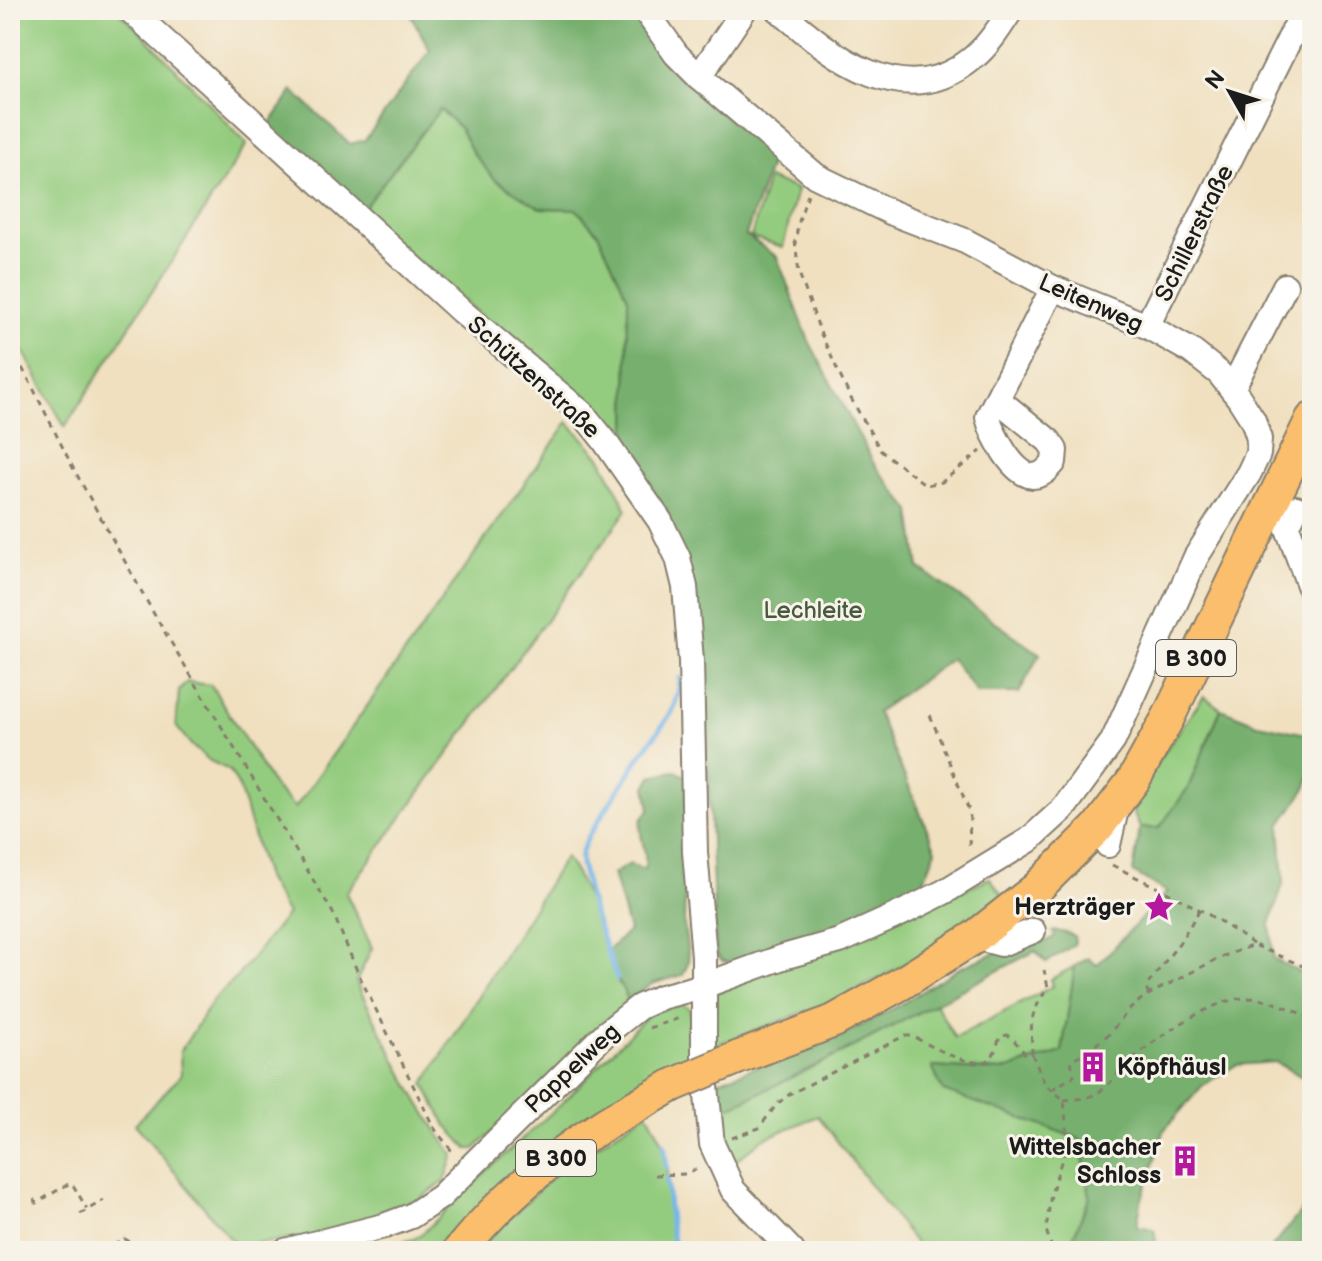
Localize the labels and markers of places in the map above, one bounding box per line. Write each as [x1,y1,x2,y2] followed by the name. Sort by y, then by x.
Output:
[1142,890,1176,924] place icon: Herzträger
[1014,893,1135,922] place label: Herzträger
[1076,1050,1110,1084] building icon: Köpfhäusl
[1117,1053,1227,1082] place label: Köpfhäusl
[1009,1133,1161,1190] place label: Wittelsbacher Schloss
[1168,1144,1202,1178] building icon: Wittelsbacher Schloss

